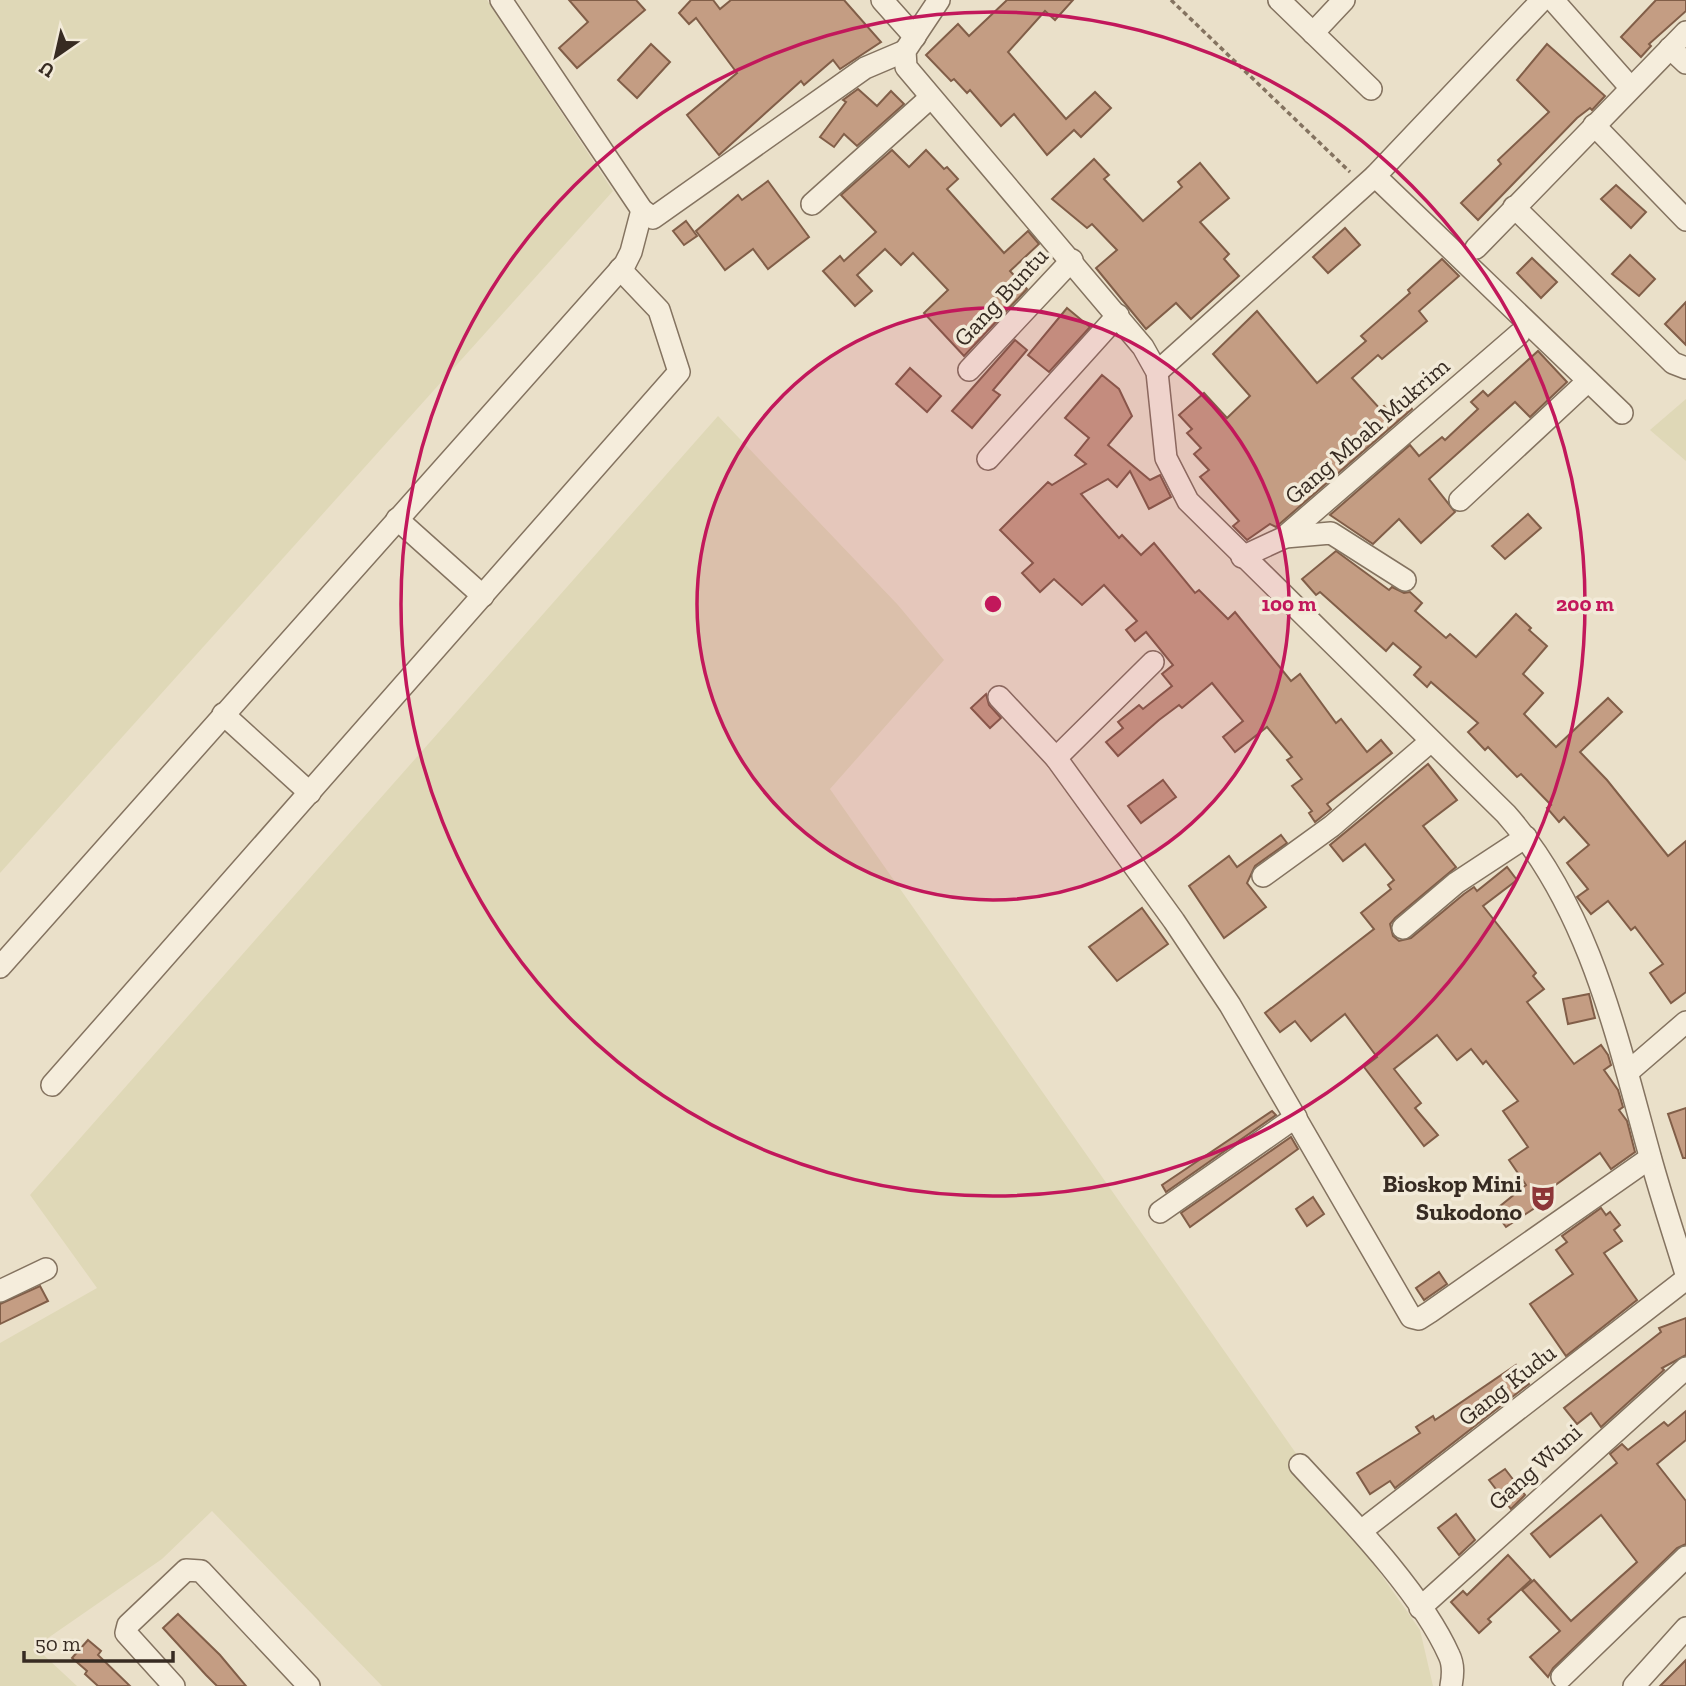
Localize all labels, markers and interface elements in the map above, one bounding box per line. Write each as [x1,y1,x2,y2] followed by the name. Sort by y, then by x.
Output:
[21,21,91,91] north arrow
[34,56,59,83] text: U
[948,241,1054,352] street label: Gang Buntu
[1278,351,1455,510] street label: Gang Mbah Mukrim
[1262,591,1317,616] text: 100 m
[1556,591,1614,616] text: 200 m
[981,592,1005,616] centre of rings
[1382,1169,1522,1226] place label: Bioskop Mini Sukodono
[1528,1183,1558,1213] theatre icon: Bioskop Mini Sukodono
[1452,1337,1562,1432] street label: Gang Kudu
[1482,1417,1587,1516] street label: Gang Wuni
[24,1620,173,1664] scale bar
[35,1631,81,1656] text: 50 m

